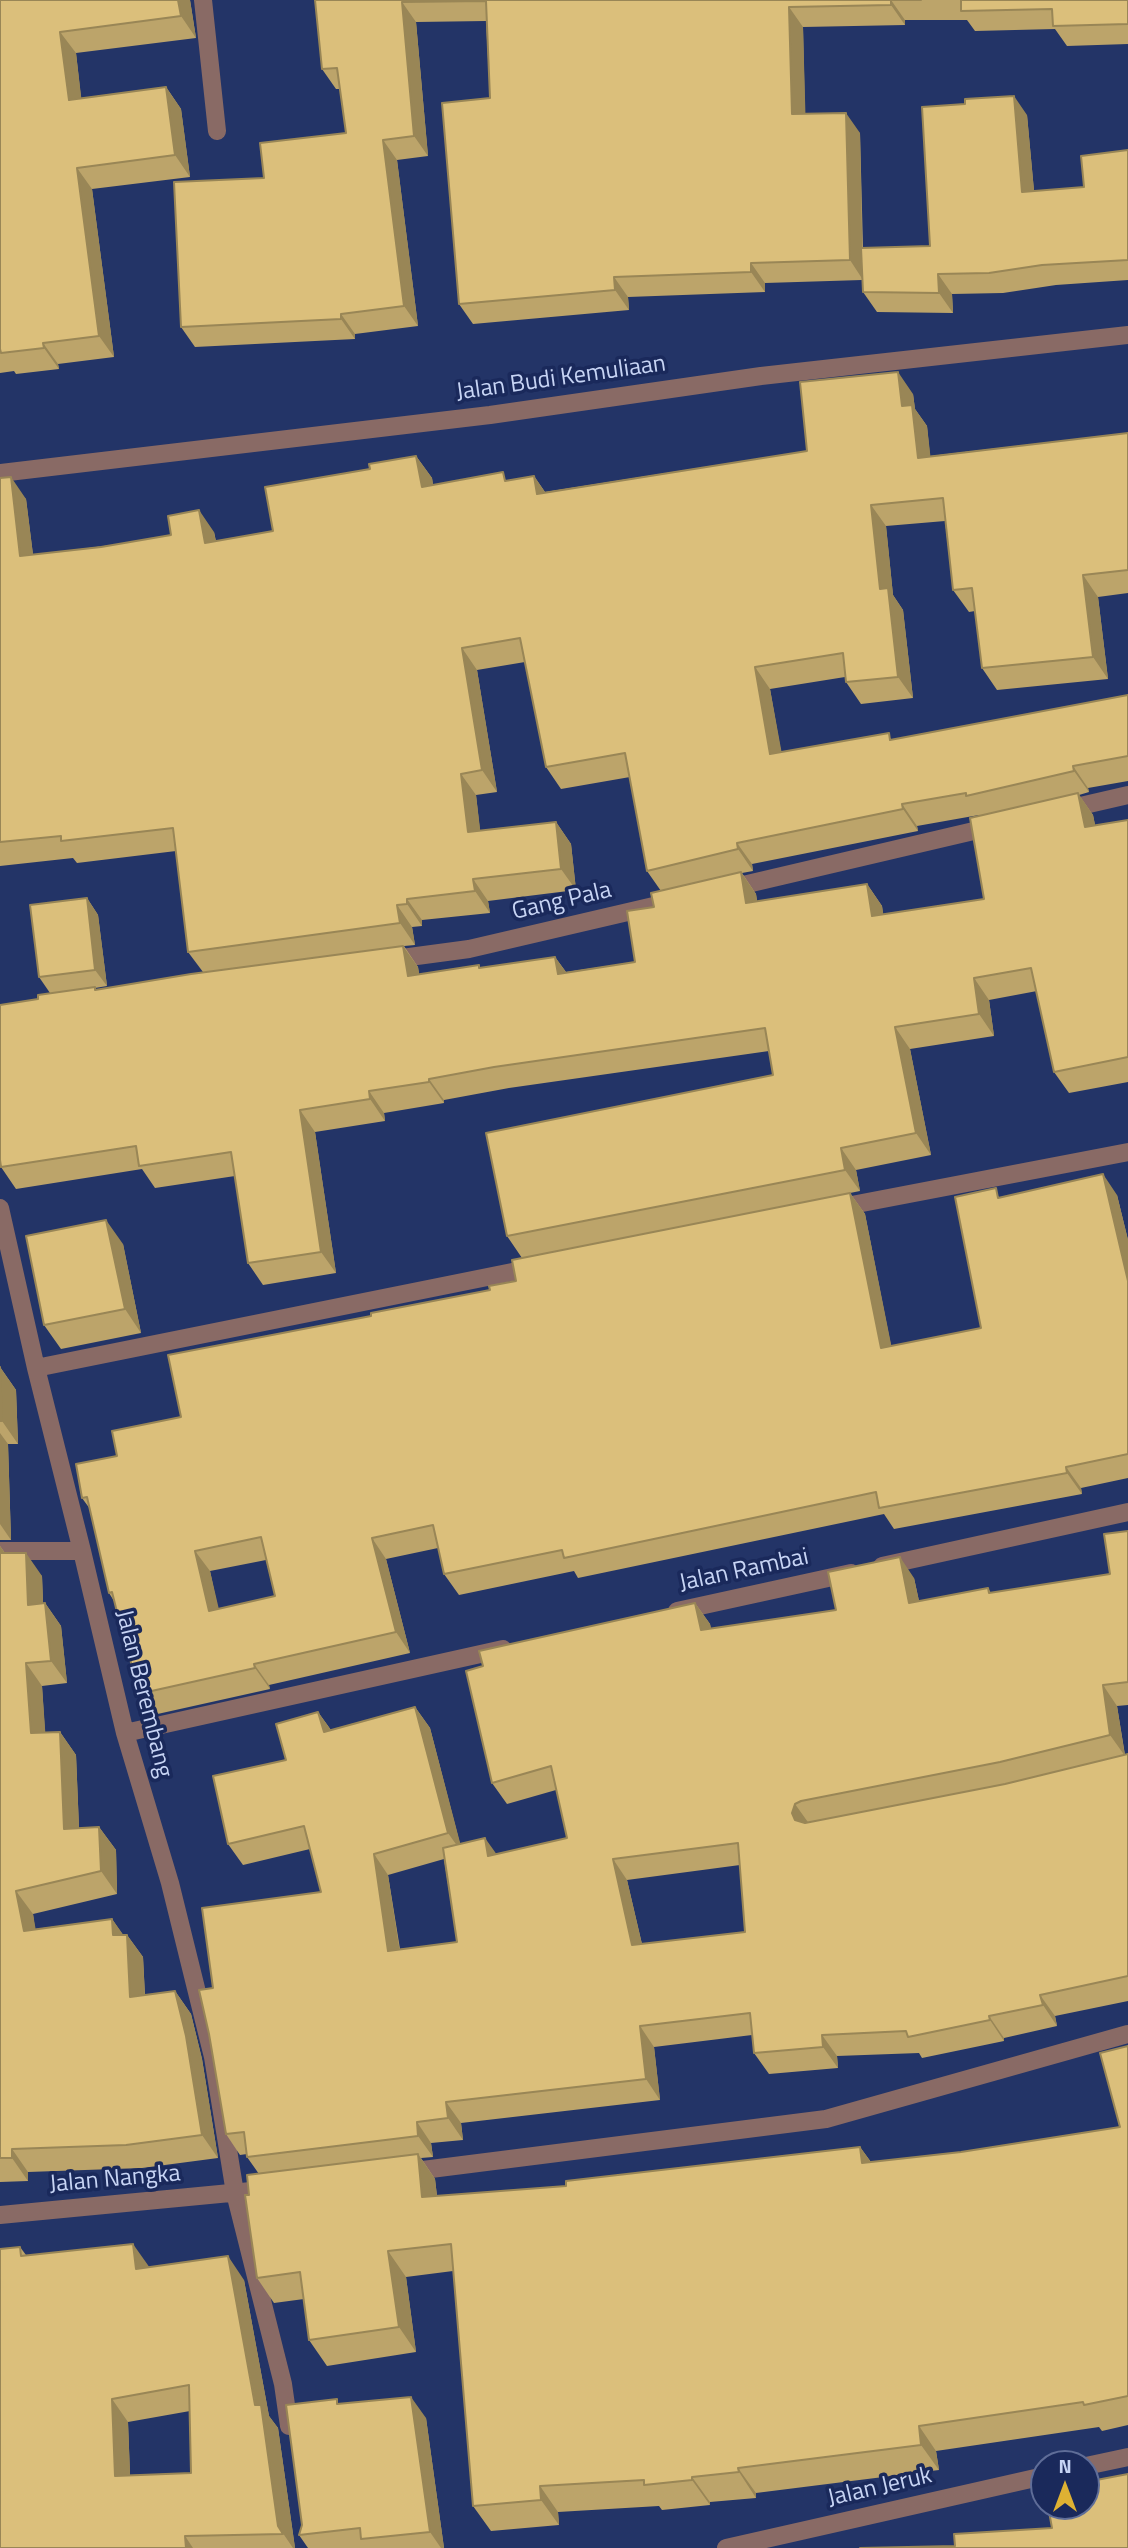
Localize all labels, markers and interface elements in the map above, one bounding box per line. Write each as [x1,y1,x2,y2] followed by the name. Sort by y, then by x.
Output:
[454,350,668,408] street label: Jalan Budi Kemuliaan
[510,877,614,927] street label: Gang Pala
[677,1543,811,1599] street label: Jalan Rambai
[108,1607,178,1781] street label: Jalan Berembang
[48,2160,182,2200] street label: Jalan Nangka
[1030,2450,1100,2520] north arrow
[1058,2451,1072,2480] text: N
[825,2462,935,2514] street label: Jalan Jeruk

